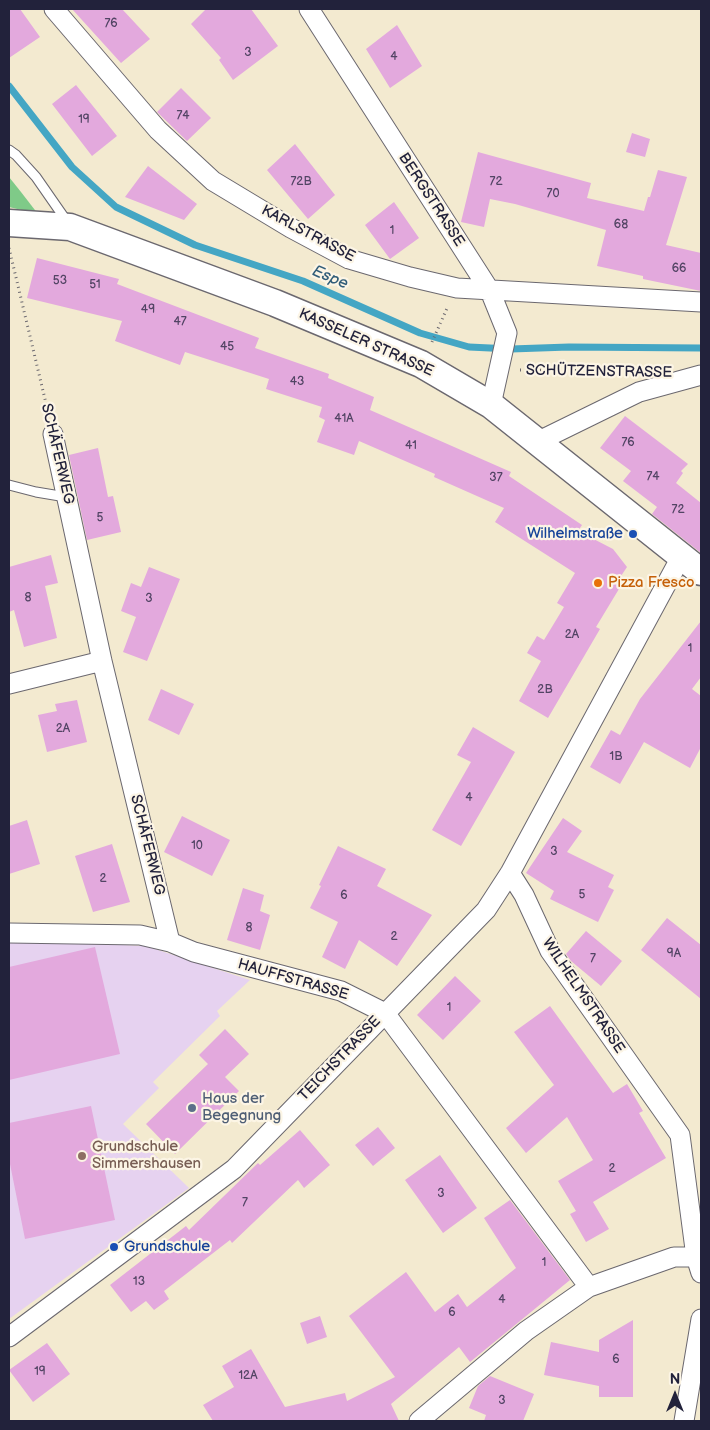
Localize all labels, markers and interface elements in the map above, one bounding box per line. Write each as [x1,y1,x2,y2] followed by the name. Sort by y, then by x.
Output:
[104,17,118,31] house number: 76
[244,46,252,60] house number: 3
[390,50,398,64] house number: 4
[176,109,190,123] house number: 74
[78,113,90,127] house number: 19
[394,150,468,250] street label: BERGSTRASSE
[290,175,312,189] house number: 72B
[490,175,502,189] house number: 72
[547,187,559,201] house number: 70
[258,202,358,266] street label: KARLSTRASSE
[614,218,628,232] house number: 68
[390,224,394,238] house number: 1
[309,262,351,294] water label: Espe
[672,262,686,276] house number: 66
[53,274,67,288] house number: 53
[89,278,101,292] house number: 51
[141,303,155,317] house number: 49
[296,305,436,381] street label: KASSELER STRASSE
[173,315,187,329] house number: 47
[220,340,234,354] house number: 45
[526,362,672,382] street label: SCHÜTZENSTRASSE
[290,375,304,389] house number: 43
[37,402,77,506] street label: SCHÄFERWEG
[334,412,354,426] house number: 41A
[621,436,635,450] house number: 76
[405,439,417,453] house number: 41
[646,470,660,484] house number: 74
[489,471,503,485] house number: 37
[672,503,684,517] house number: 72
[97,511,103,525] house number: 5
[527,525,623,543] place label: Wilhelmstraße
[627,528,639,540] marker: Wilhelmstraße
[608,574,695,592] place label: Pizza Fresco
[592,577,604,589] marker: Pizza Fresco
[25,591,31,605] house number: 8
[145,592,153,606] house number: 3
[565,628,579,642] house number: 2A
[688,642,692,656] house number: 1
[537,683,553,697] house number: 2B
[56,722,70,736] house number: 2A
[610,750,622,764] house number: 1B
[465,791,473,805] house number: 4
[126,793,168,897] street label: SCHÄFERWEG
[191,839,203,853] house number: 10
[550,845,558,859] house number: 3
[99,872,107,886] house number: 2
[579,888,585,902] house number: 5
[340,889,348,903] house number: 6
[246,921,252,935] house number: 8
[390,930,398,944] house number: 2
[538,935,628,1057] street label: WILHELMSTRASSE
[667,947,681,961] house number: 9A
[590,952,596,966] house number: 7
[236,956,350,1004] street label: HAUFFSTRASSE
[447,1001,451,1015] house number: 1
[295,1013,385,1105] street label: TEICHSTRASSE
[202,1090,281,1125] place label: Haus der Begegnung
[186,1102,198,1114] marker: Haus der Begegnung
[92,1138,201,1173] place label: Grundschule Simmershausen
[76,1150,88,1162] marker: Grundschule Simmershausen
[608,1162,616,1176] house number: 2
[437,1187,445,1201] house number: 3
[242,1196,248,1210] house number: 7
[124,1238,210,1256] place label: Grundschule
[108,1241,120,1253] marker: Grundschule
[542,1256,546,1270] house number: 1
[133,1275,145,1289] house number: 13
[498,1293,506,1307] house number: 4
[448,1306,456,1320] house number: 6
[612,1353,620,1367] house number: 6
[34,1365,46,1379] house number: 19
[238,1369,258,1383] house number: 12A
[650,1370,700,1420] north arrow
[670,1371,680,1388] text: N
[498,1394,506,1408] house number: 3

